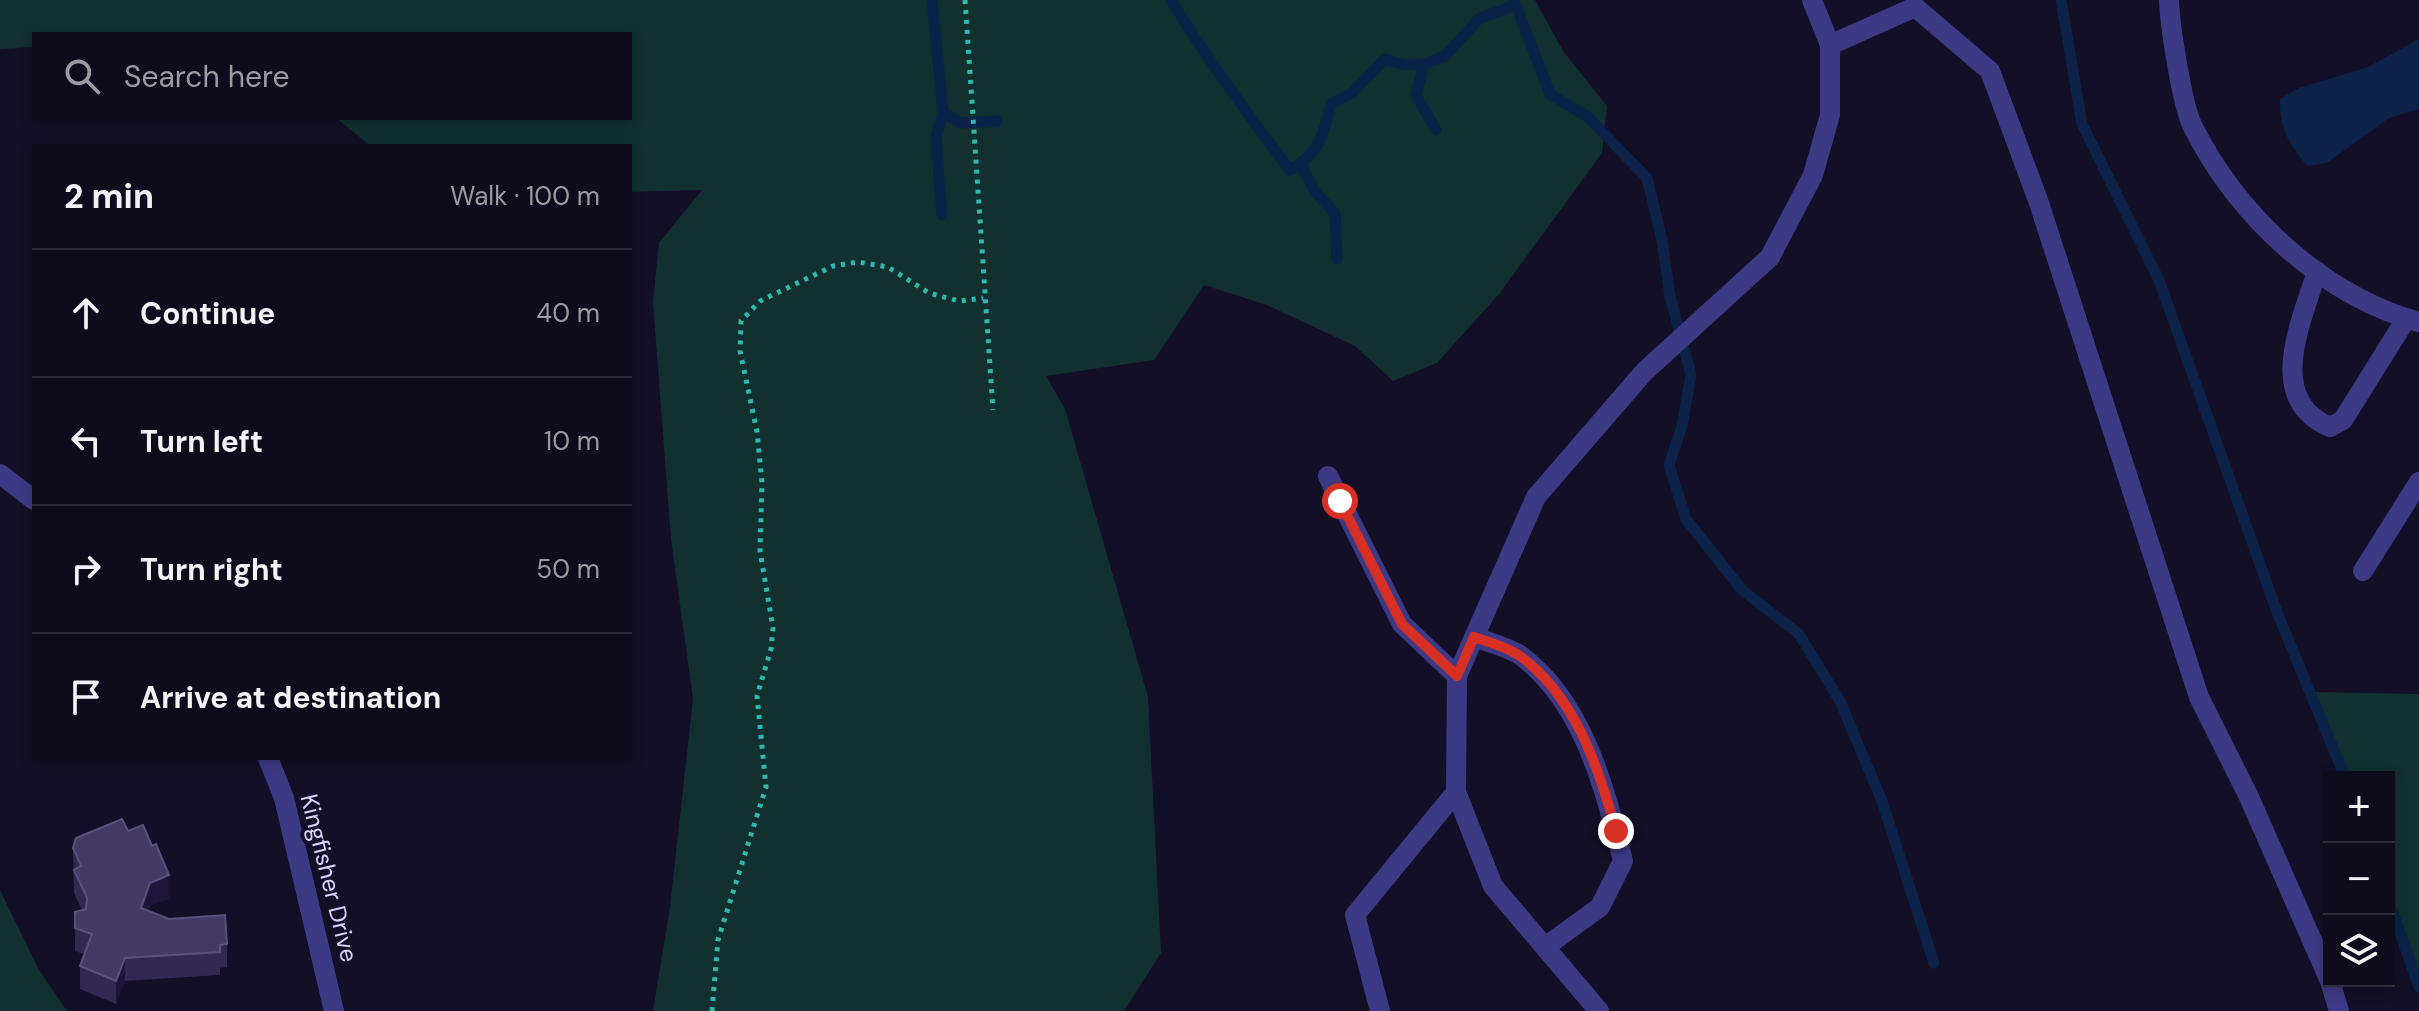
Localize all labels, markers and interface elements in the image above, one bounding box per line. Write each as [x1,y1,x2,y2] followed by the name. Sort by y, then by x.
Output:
[32,32,632,120] search box
[60,54,104,98] icon: search
[124,57,290,96] text: Search here
[64,174,154,219] text: 2 min
[450,179,600,213] text: Walk · 100 m
[64,291,108,335] icon: ahead
[140,294,275,333] text: Continue
[536,296,600,330] text: 40 m
[64,419,108,463] icon: left
[140,422,263,461] text: Turn left
[544,424,600,458] text: 10 m
[1322,483,1358,519] route start
[64,547,108,591] icon: right
[140,550,283,589] text: Turn right
[536,552,600,586] text: 50 m
[64,675,108,719] icon: arrive
[140,678,441,717] text: Arrive at destination
[2323,771,2395,987] map controls
[2323,771,2395,843] button: +
[294,791,365,965] street label: Kingfisher Drive
[1598,813,1634,849] route end
[2323,843,2395,915] button: −
[2323,915,2395,987] button: layers

